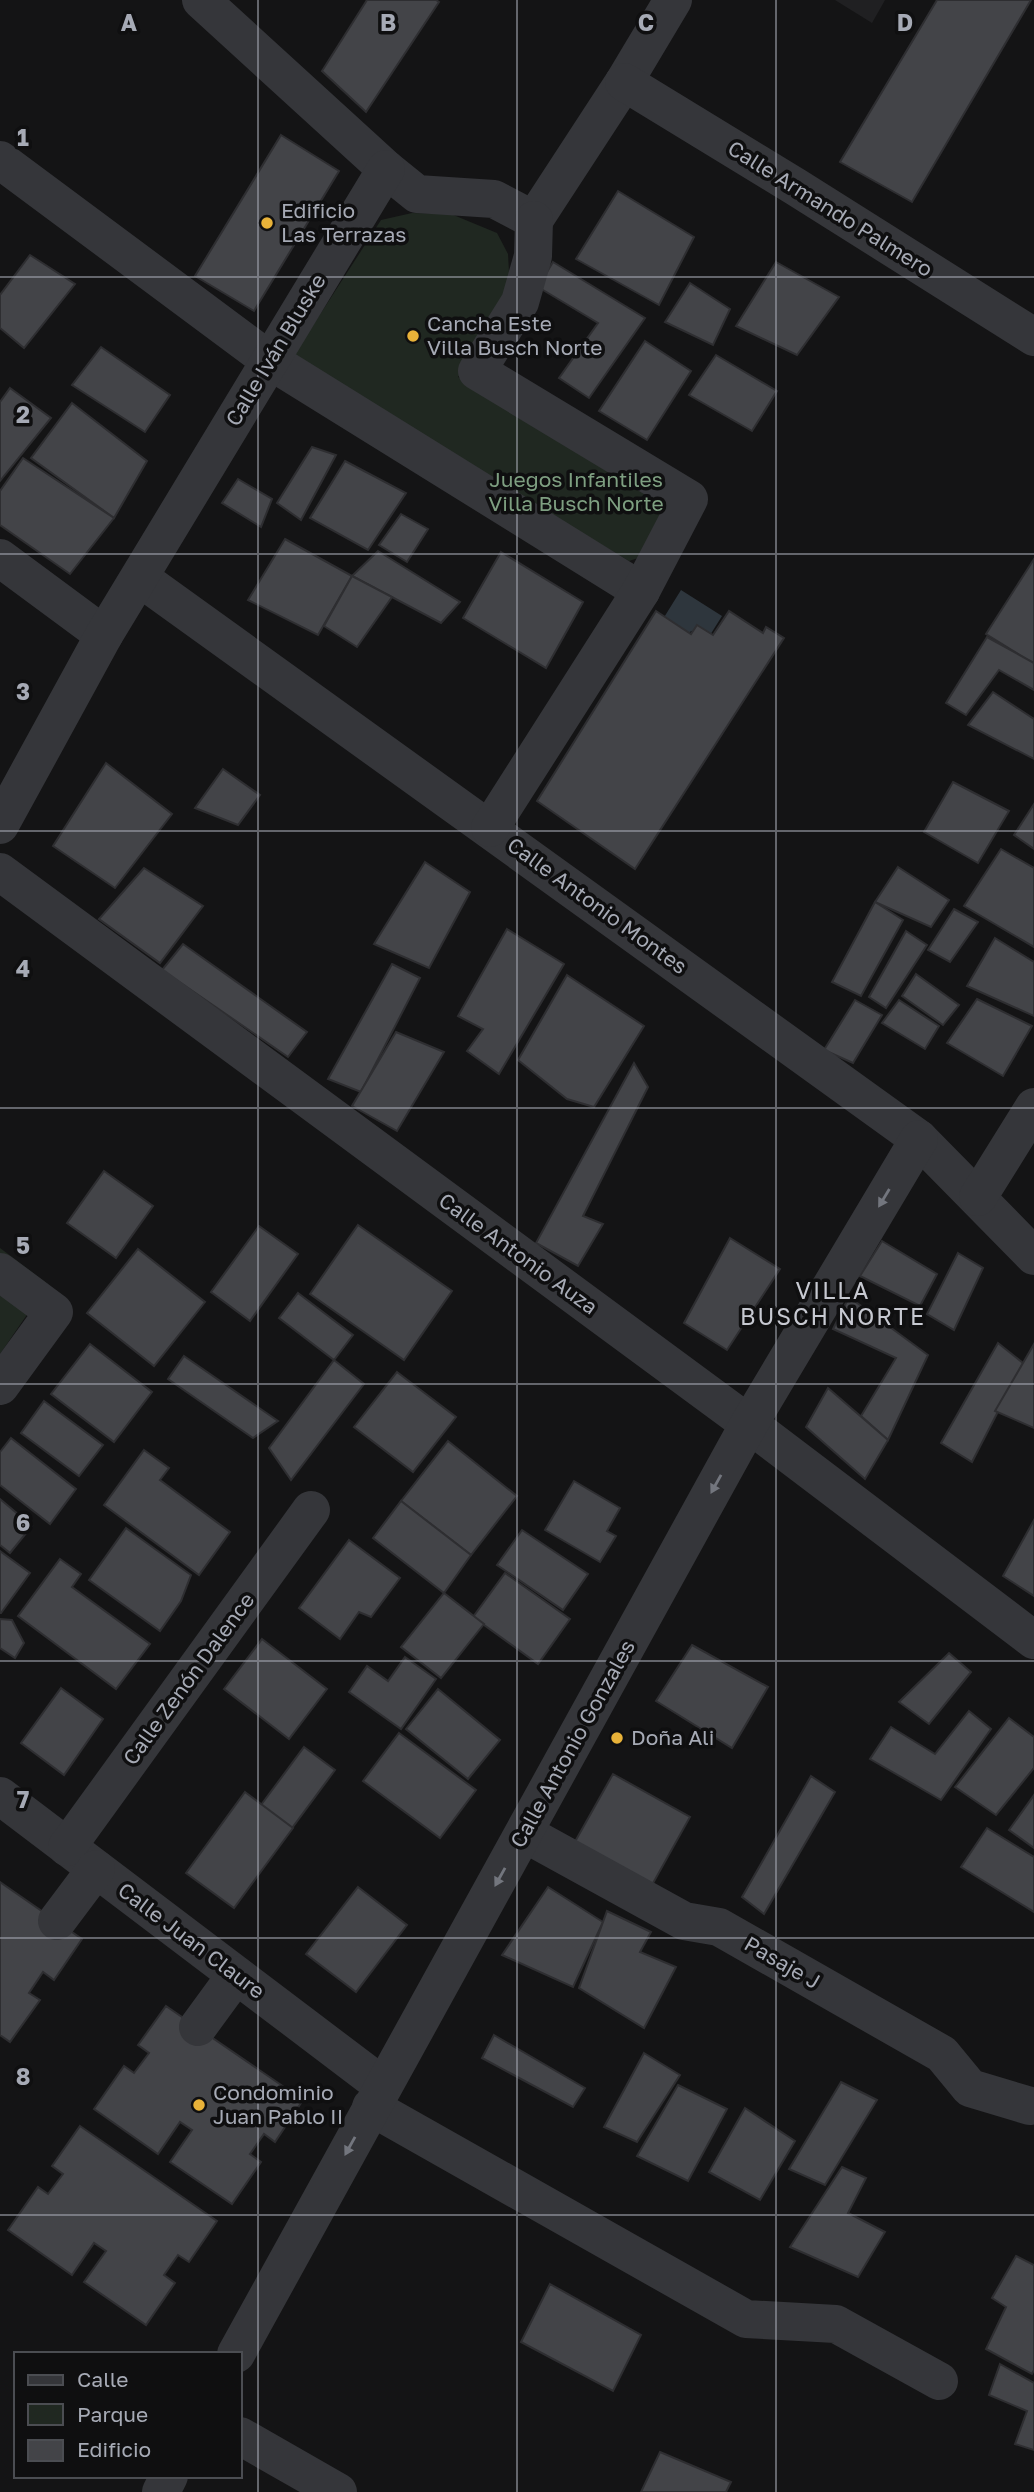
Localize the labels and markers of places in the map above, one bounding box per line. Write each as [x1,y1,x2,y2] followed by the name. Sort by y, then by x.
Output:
[281,197,406,247] place label: Edificio Las Terrazas
[259,215,275,231] marker: Edificio Las Terrazas
[427,310,603,360] place label: Cancha Este Villa Busch Norte
[405,328,421,344] marker: Cancha Este Villa Busch Norte
[631,1724,714,1750] place label: Doña Ali
[609,1730,625,1746] marker: Doña Ali
[213,2079,343,2129] place label: Condominio Juan Pablo II
[191,2097,207,2113] marker: Condominio Juan Pablo II

